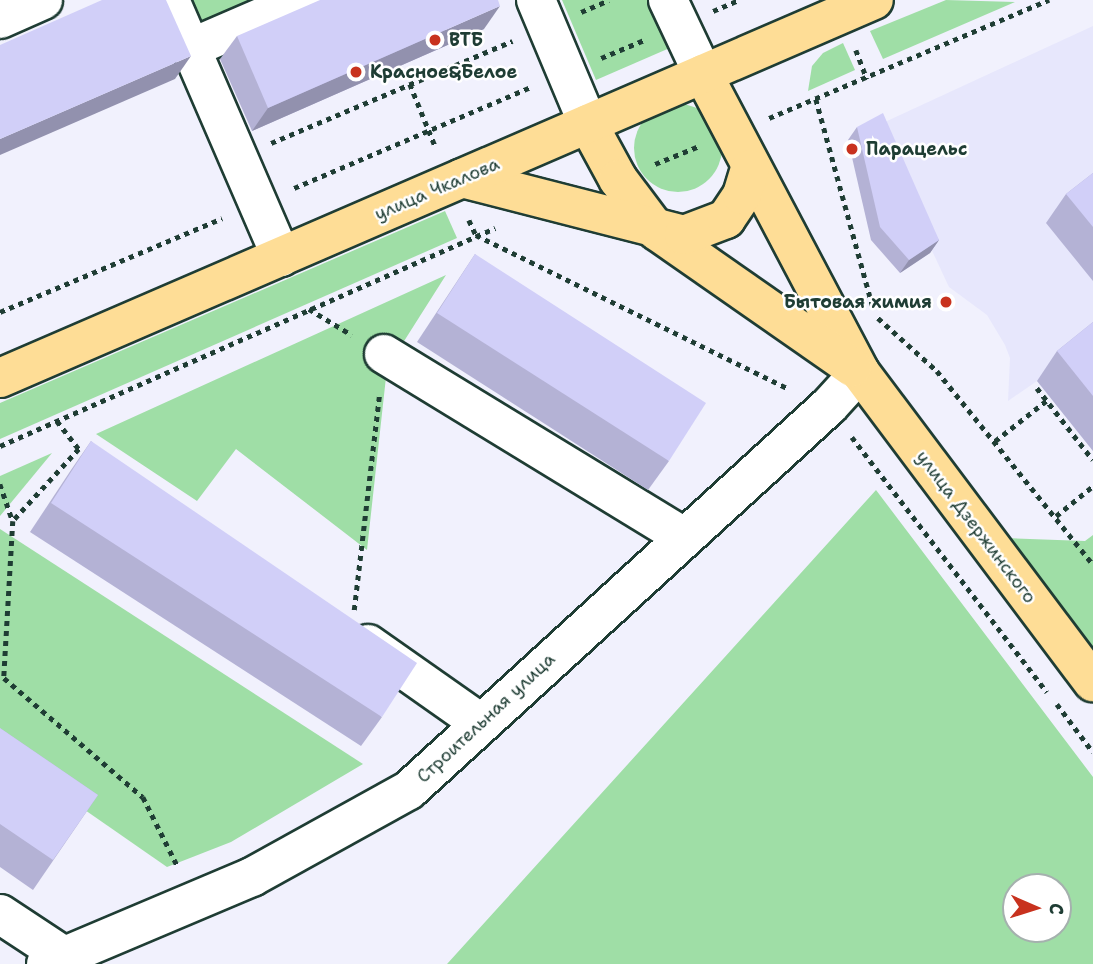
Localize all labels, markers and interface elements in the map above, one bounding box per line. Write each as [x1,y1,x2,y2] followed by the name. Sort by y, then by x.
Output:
[449,29,483,51] place label: ВТБ
[427,32,443,48] marker: ВТБ
[370,61,517,83] place label: Красное&Белое
[348,64,364,80] marker: Красное&Белое
[866,138,967,160] place label: Парацельс
[844,141,860,157] marker: Парацельс
[371,153,503,225] street label: улица Чкалова
[784,291,932,313] place label: Бытовая химия
[938,294,954,310] marker: Бытовая химия
[912,446,1040,608] street label: улица Дзержинского
[412,648,560,788] street label: Строительная улица
[1002,873,1072,943] north arrow
[1044,903,1069,915] text: С

